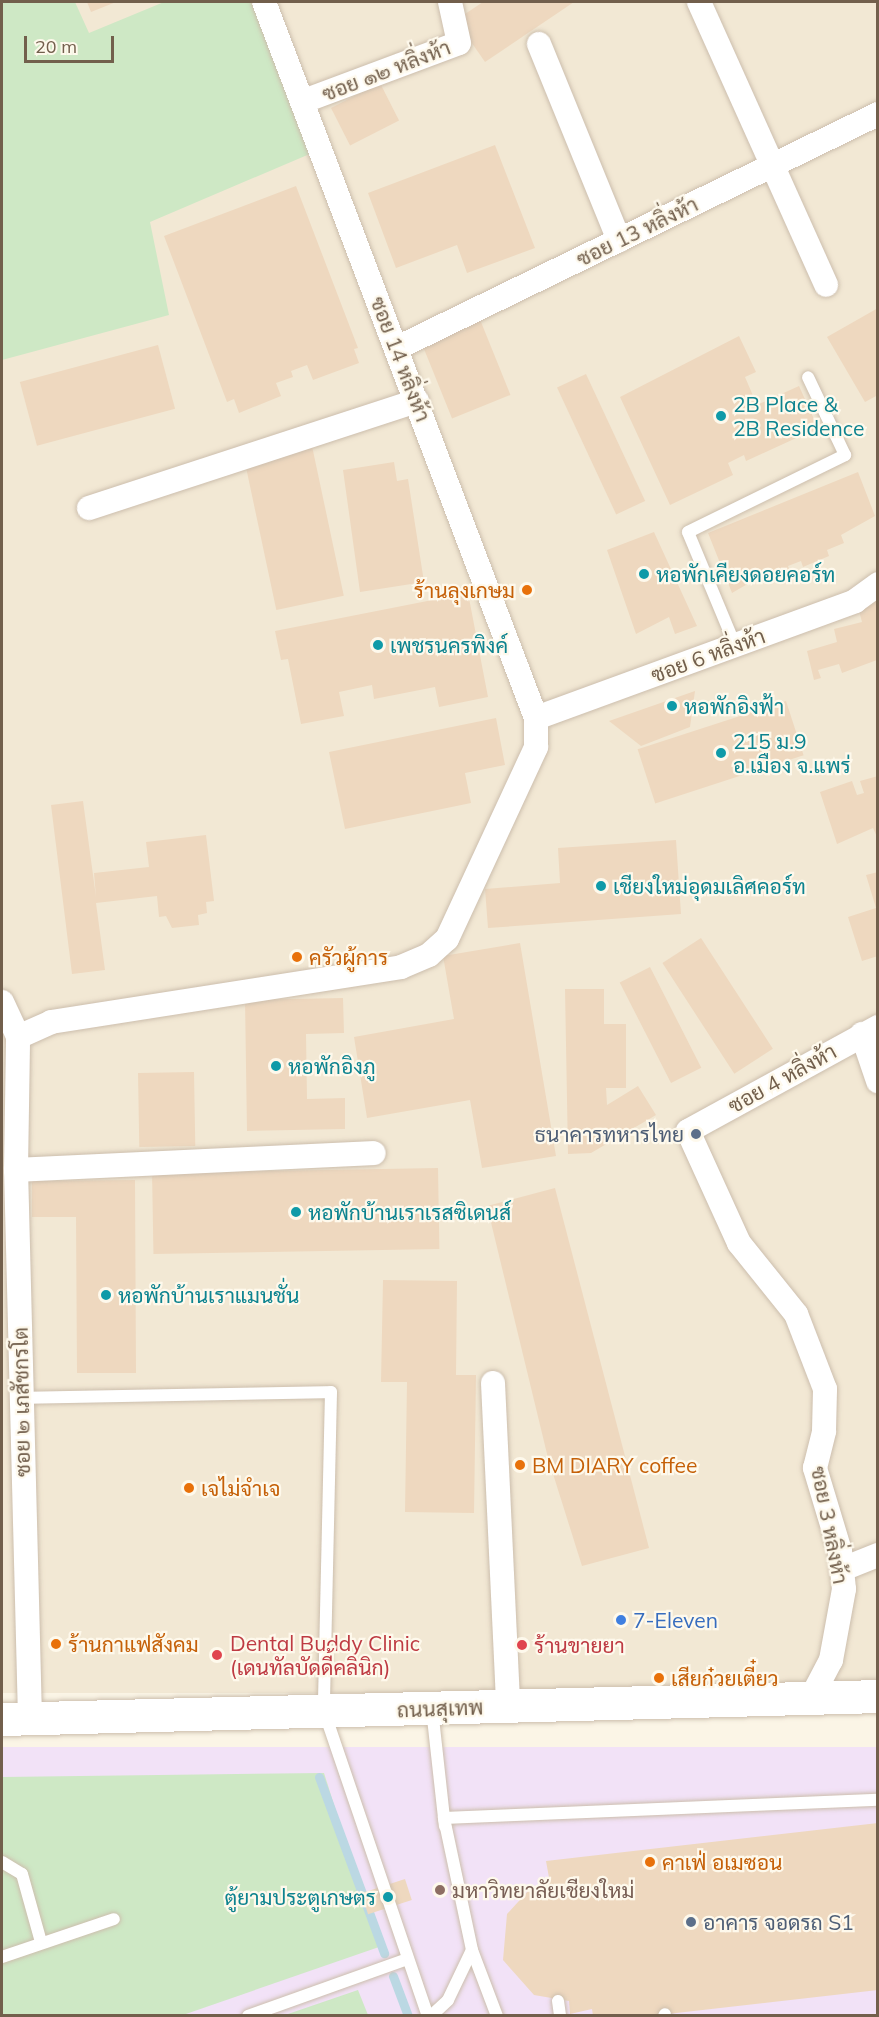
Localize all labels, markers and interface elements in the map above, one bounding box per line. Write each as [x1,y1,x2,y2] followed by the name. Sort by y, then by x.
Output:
[27,24,117,62] scale bar
[318,34,454,106] street label: ซอย ๑๒ หลิ่งห้า
[35,35,77,58] text: 20 m
[572,191,702,271] street label: ซอย 13 หลิ่งห้า
[366,293,436,425] street label: ซอย 14 หลิ่งห้า
[733,391,864,441] place label: 2B Place & 2B Residence
[714,409,728,423] marker: 2B Place & 2B Residence
[656,561,835,587] place label: หอพักเคียงดอยคอร์ท
[637,567,651,581] marker: หอพักเคียงดอยคอร์ท
[414,577,515,603] place label: ร้านลุงเกษม
[520,583,534,597] marker: ร้านลุงเกษม
[648,623,768,687] street label: ซอย 6 หลิ่งห้า
[390,632,508,658] place label: เพชรนครพิงค์
[371,638,385,652] marker: เพชรนครพิงค์
[684,693,784,719] place label: หอพักอิงฟ้า
[665,699,679,713] marker: หอพักอิงฟ้า
[733,728,851,778] place label: 215 ม.9 อ.เมือง จ.แพร่
[714,746,728,760] marker: 215 ม.9 อ.เมือง จ.แพร่
[613,873,806,899] place label: เชียงใหม่อุดมเลิศคอร์ท
[594,879,608,893] marker: เชียงใหม่อุดมเลิศคอร์ท
[309,944,388,970] place label: ครัวผู้การ
[290,950,304,964] marker: ครัวผู้การ
[724,1038,840,1118] street label: ซอย 4 หลิ่งห้า
[288,1053,376,1079] place label: หอพักอิงภู
[269,1059,283,1073] marker: หอพักอิงภู
[535,1121,684,1147] place label: ธนาคารทหารไทย
[689,1127,703,1141] marker: ธนาคารทหารไทย
[308,1199,511,1225] place label: หอพักบ้านเราเรสซิเดนส์
[289,1205,303,1219] marker: หอพักบ้านเราเรสซิเดนส์
[118,1282,299,1308] place label: หอพักบ้านเราแมนชั่น
[99,1288,113,1302] marker: หอพักบ้านเราแมนชั่น
[7,1327,35,1477] street label: ซอย ๒ เภสัชกรโต
[532,1452,697,1478] place label: BM DIARY coffee
[513,1458,527,1472] marker: BM DIARY coffee
[806,1464,854,1586] street label: ซอย 3 หลิ่งห้า
[201,1475,280,1501] place label: เจไม่จำเจ
[182,1481,196,1495] marker: เจไม่จำเจ
[633,1607,718,1633] place label: 7-Eleven
[614,1613,628,1627] marker: 7-Eleven
[230,1630,420,1680] place label: Dental Buddy Clinic (เดนทัลบัดดี้คลินิก)
[68,1631,199,1657] place label: ร้านกาแฟสังคม
[534,1632,625,1658] place label: ร้านขายยา
[49,1637,63,1651] marker: ร้านกาแฟสังคม
[515,1638,529,1652] marker: ร้านขายยา
[208,1646,226,1664] marker: Dental Buddy Clinic (เดนทัลบัดดี้คลินิก)
[671,1665,779,1691] place label: เสียก๋วยเตี๋ยว
[652,1671,666,1685] marker: เสียก๋วยเตี๋ยว
[396,1694,484,1722] street label: ถนนสุเทพ
[662,1849,782,1875] place label: คาเฟ่ อเมซอน
[643,1855,657,1869] marker: คาเฟ่ อเมซอน
[452,1877,634,1903] place label: มหาวิทยาลัยเชียงใหม่
[433,1883,447,1897] marker: มหาวิทยาลัยเชียงใหม่
[225,1884,376,1910] place label: ตู้ยามประตูเกษตร
[381,1890,395,1904] marker: ตู้ยามประตูเกษตร
[703,1909,854,1935] place label: อาคาร จอดรถ S1
[684,1915,698,1929] marker: อาคาร จอดรถ S1

